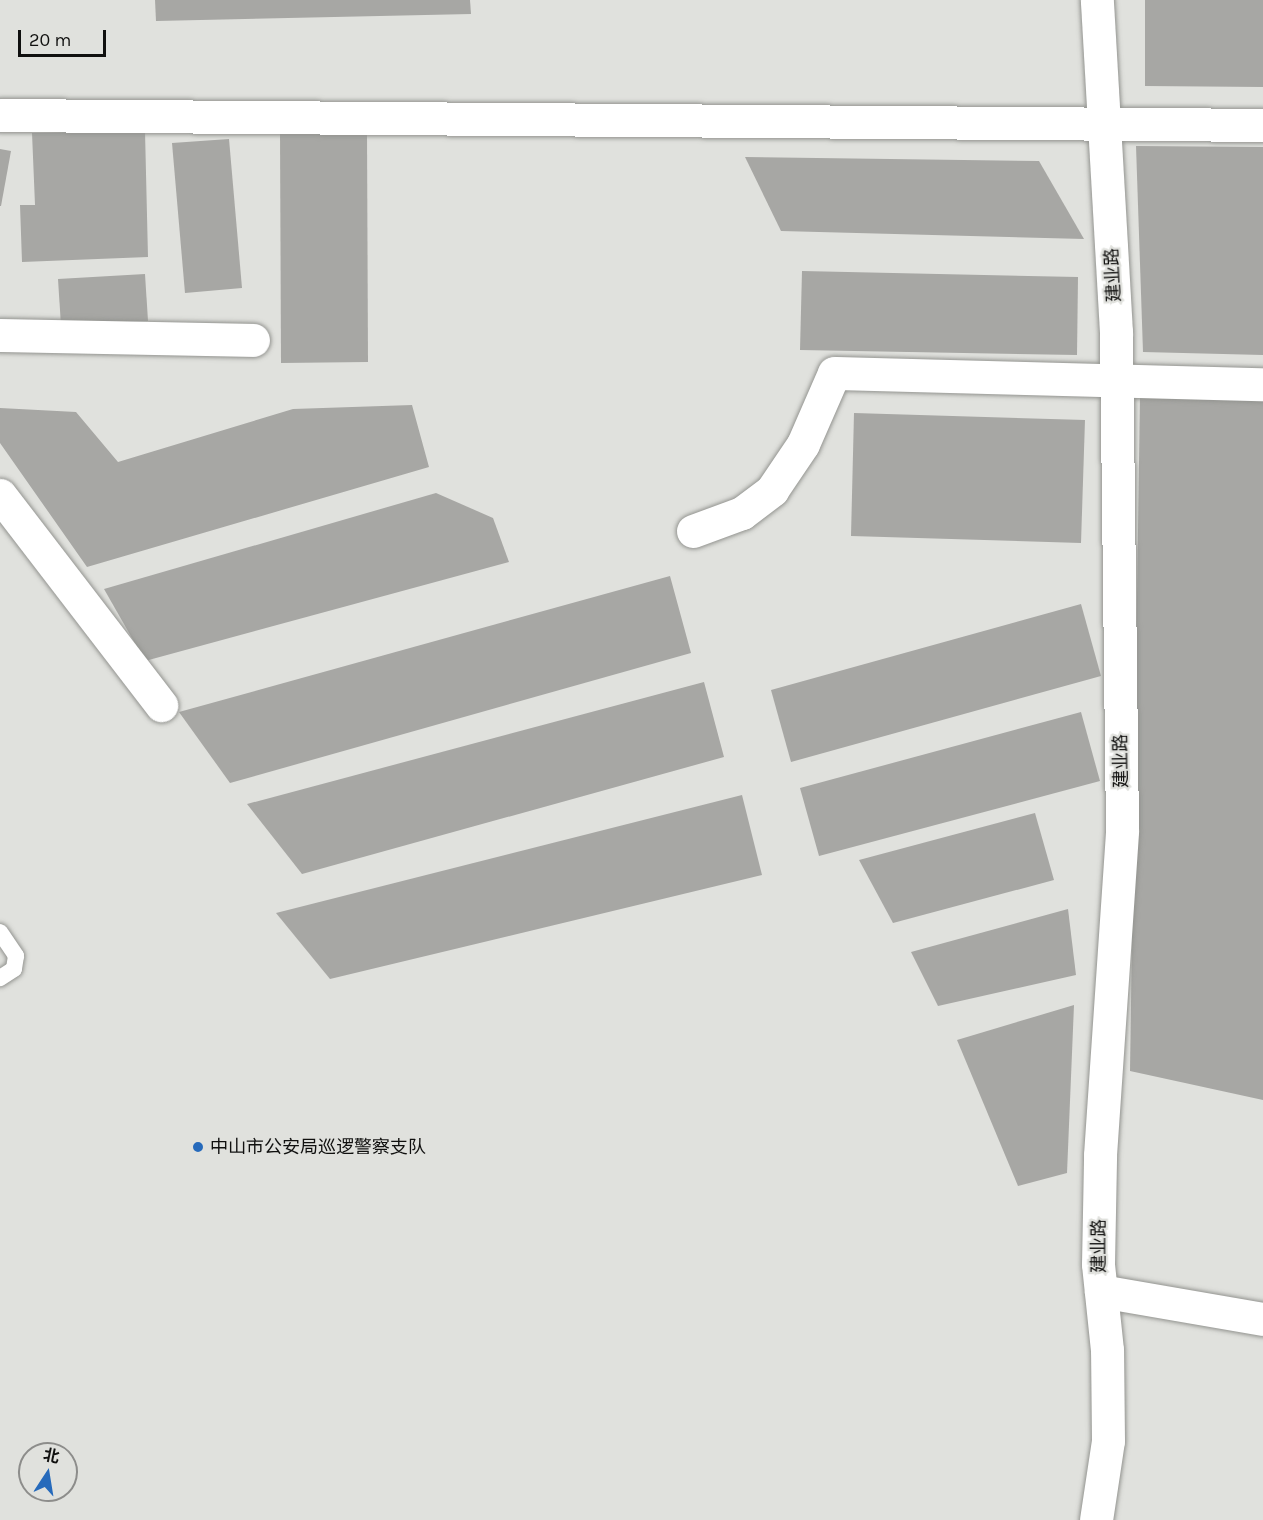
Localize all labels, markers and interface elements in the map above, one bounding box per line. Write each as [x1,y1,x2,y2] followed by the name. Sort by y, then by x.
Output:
[21,18,110,56] scale bar
[29,29,71,51] text: 20 m
[1101,247,1125,303] street label: 建业路
[1110,734,1132,788] street label: 建业路
[210,1136,426,1158] place label: 中山市公安局巡逻警察支队
[191,1140,205,1154] marker: 中山市公安局巡逻警察支队
[1088,1219,1110,1273] street label: 建业路
[18,1442,78,1502] north arrow
[42,1445,61,1467] text: 北

